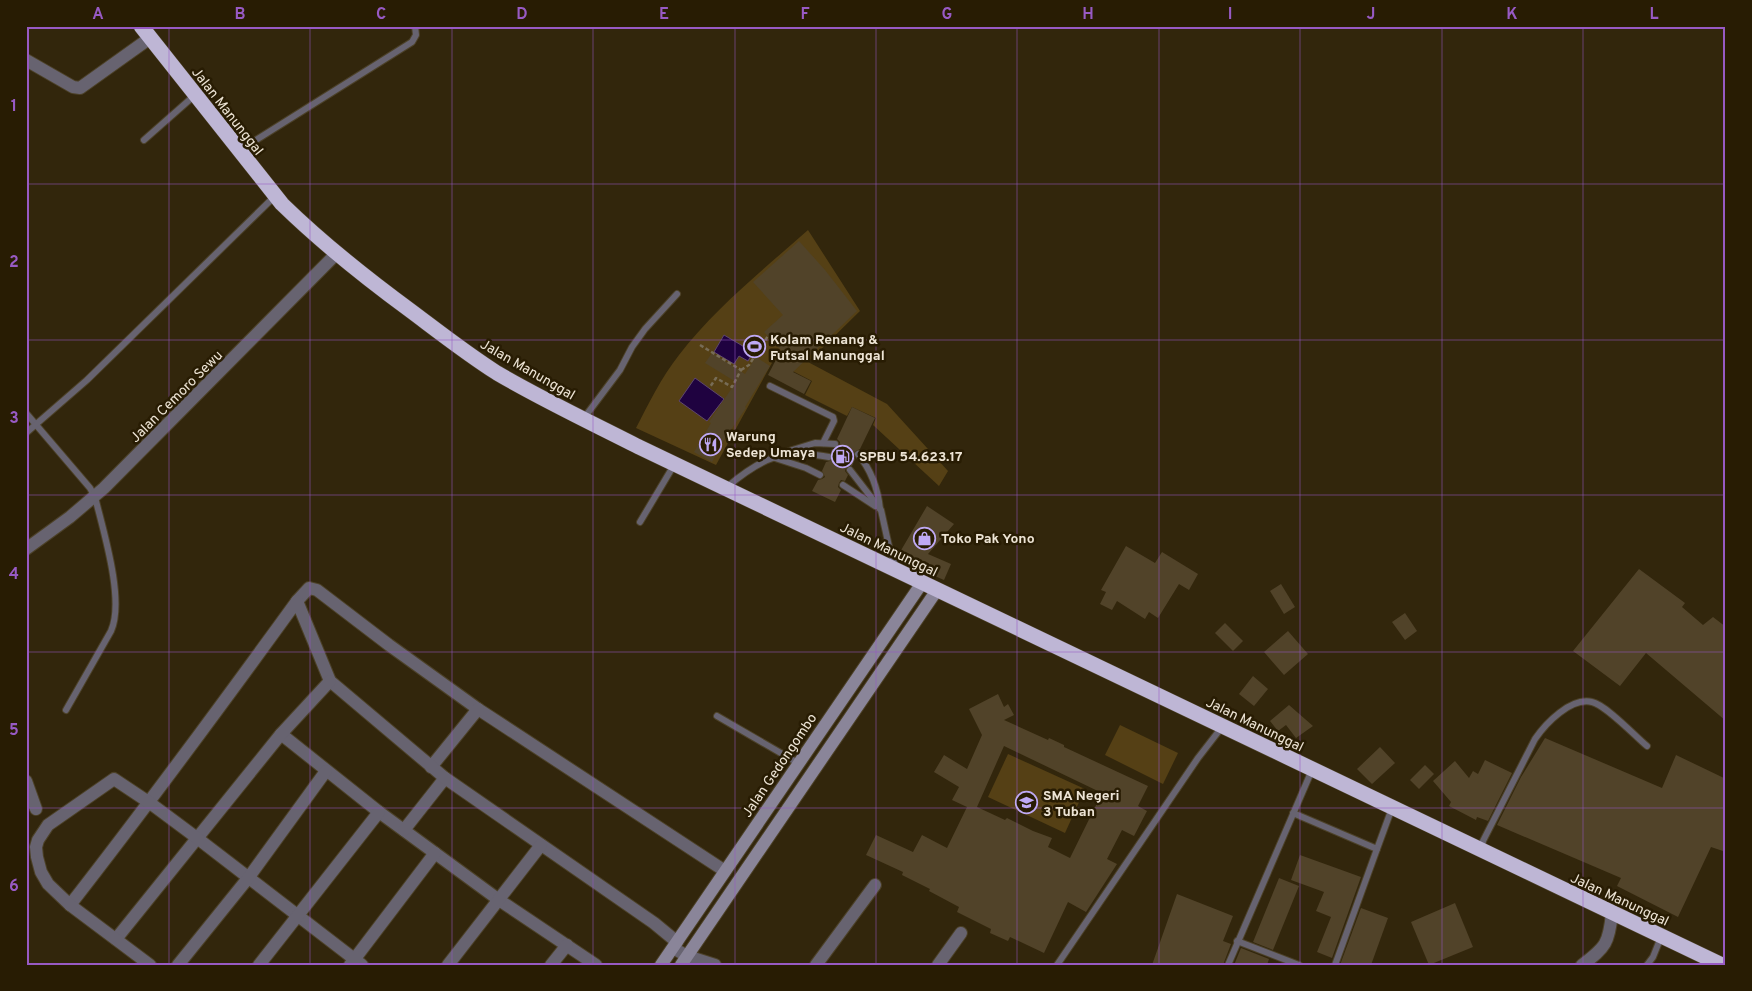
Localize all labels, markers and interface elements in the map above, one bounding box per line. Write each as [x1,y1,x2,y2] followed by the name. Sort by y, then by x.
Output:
[92,5,104,25] text: A
[234,5,246,25] text: B
[376,5,386,25] text: C
[516,5,528,25] text: D
[659,5,669,25] text: E
[800,5,810,25] text: F
[942,5,952,25] text: G
[1082,5,1094,25] text: H
[1228,5,1232,25] text: I
[1367,5,1375,25] text: J
[1506,5,1518,25] text: K
[1649,5,1659,25] text: L
[187,65,266,159] street label: Jalan Manunggal
[11,97,17,117] text: 1
[9,253,19,273] text: 2
[770,332,885,365] place label: Kolam Renang & Futsal Manunggal
[742,335,766,359] sports icon: Kolam Renang & Futsal Manunggal
[477,336,578,404] street label: Jalan Manunggal
[127,347,227,447] street label: Jalan Cemoro Sewu
[9,409,19,429] text: 3
[726,429,815,462] place label: Warung Sedep Umaya
[698,432,722,456] restaurant icon: Warung Sedep Umaya
[831,444,855,468] fuel station icon: SPBU 54.623.17
[859,449,962,466] place label: SPBU 54.623.17
[837,519,940,581] street label: Jalan Manunggal
[913,526,937,550] shop icon: Toko Pak Yono
[941,531,1035,548] place label: Toko Pak Yono
[9,565,19,585] text: 4
[1203,694,1306,756] street label: Jalan Manunggal
[739,710,821,821] street label: Jalan Gedongombo
[9,721,19,741] text: 5
[1043,788,1119,821] place label: SMA Negeri 3 Tuban
[1015,791,1039,815] school or university icon: SMA Negeri 3 Tuban
[1567,870,1671,931] street label: Jalan Manunggal
[9,877,19,897] text: 6

